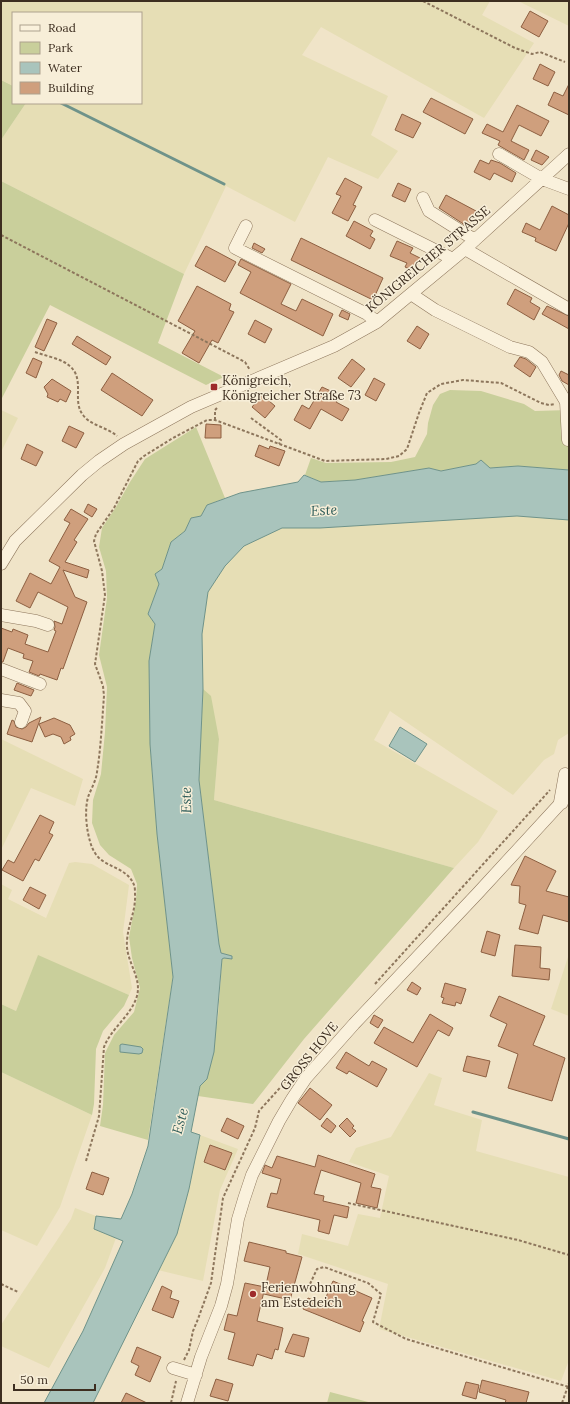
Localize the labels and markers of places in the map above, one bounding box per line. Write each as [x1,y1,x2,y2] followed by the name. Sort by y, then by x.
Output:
[222,372,361,404] place label: Königreich, Königreicher Straße 73
[209,382,219,392] marker: Königreich, Königreicher Straße 73
[261,1279,356,1311] place label: Ferienwohnung am Estedeich
[248,1289,258,1299] marker: Ferienwohnung am Estedeich

